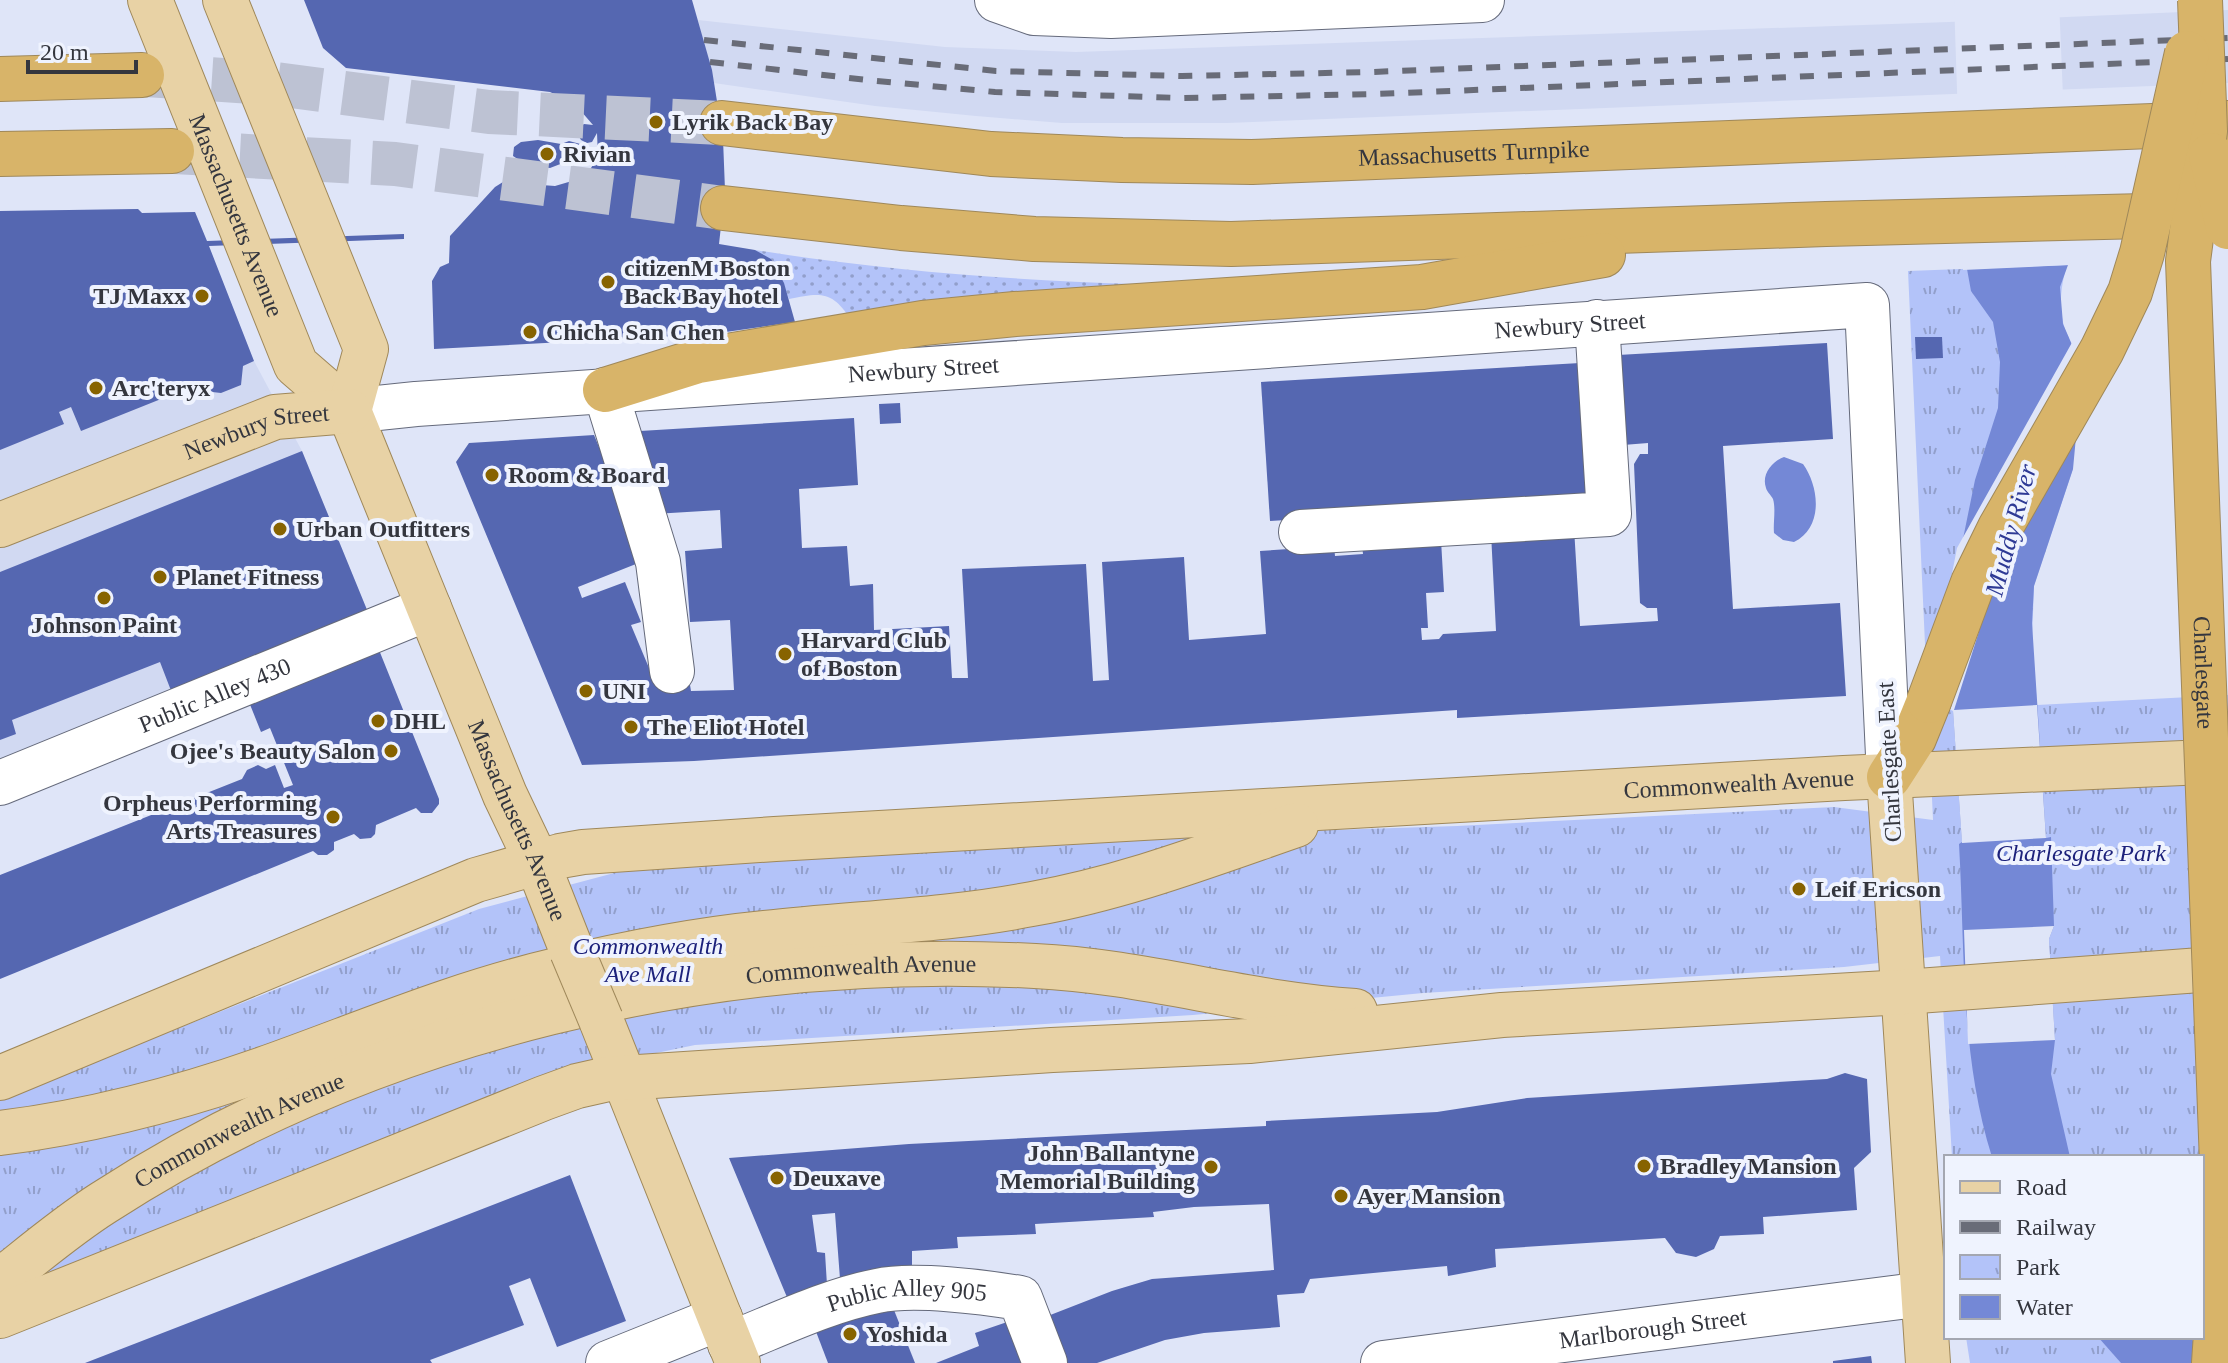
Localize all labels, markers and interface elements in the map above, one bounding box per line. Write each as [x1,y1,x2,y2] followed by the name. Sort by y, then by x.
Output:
[28,24,136,74] scale bar
[40,39,89,65] text: 20 m
[672,109,833,135] place label: Lyrik Back Bay
[184,110,288,321] street label: Massachusetts Avenue
[647,113,665,131] marker: Lyrik Back Bay
[1358,136,1590,171] street label: Massachusetts Turnpike
[563,141,631,167] place label: Rivian
[538,145,556,163] marker: Rivian
[624,255,790,309] place label: citizenM Boston Back Bay hotel
[599,273,617,291] marker: citizenM Boston Back Bay hotel
[93,283,186,309] place label: TJ Maxx
[193,287,211,305] marker: TJ Maxx
[1494,307,1647,343] street label: Newbury Street
[546,319,725,345] place label: Chicha San Chen
[521,323,539,341] marker: Chicha San Chen
[847,351,1000,387] street label: Newbury Street
[112,375,210,401] place label: Arc'teryx
[87,379,105,397] marker: Arc'teryx
[180,400,330,465] street label: Newbury Street
[1979,460,2043,600] water label: Muddy River
[508,462,666,488] place label: Room & Board
[483,466,501,484] marker: Room & Board
[296,516,470,542] place label: Urban Outfitters
[271,520,289,538] marker: Urban Outfitters
[176,564,319,590] place label: Planet Fitness
[151,568,169,586] marker: Planet Fitness
[95,589,113,607] marker: Johnson Paint
[31,612,177,638] place label: Johnson Paint
[2188,615,2219,730] street label: Charlesgate
[801,627,947,681] place label: Harvard Club of Boston
[776,645,794,663] marker: Harvard Club of Boston
[135,653,294,738] street label: Public Alley 430
[602,678,646,704] place label: UNI
[1872,681,1906,843] street label: Charlesgate East
[577,682,595,700] marker: UNI
[394,708,446,734] place label: DHL
[369,712,387,730] marker: DHL
[647,714,805,740] place label: The Eliot Hotel
[463,716,572,925] street label: Massachusetts Avenue
[622,718,640,736] marker: The Eliot Hotel
[170,738,375,764] place label: Ojee's Beauty Salon
[382,742,400,760] marker: Ojee's Beauty Salon
[1623,765,1855,804] street label: Commonwealth Avenue
[103,790,317,844] place label: Orpheus Performing Arts Treasures
[324,808,342,826] marker: Orpheus Performing Arts Treasures
[1996,840,2166,866] park label: Charlesgate Park
[1815,876,1941,902] place label: Leif Ericson
[1790,880,1808,898] marker: Leif Ericson
[573,933,723,987] park label: Commonwealth Ave Mall
[744,951,976,989] street label: Commonwealth Avenue
[130,1067,348,1193] street label: Commonwealth Avenue
[1000,1140,1195,1194] place label: John Ballantyne Memorial Building
[1660,1153,1837,1179] place label: Bradley Mansion
[1944,1155,2204,1339] legend
[1635,1157,1653,1175] marker: Bradley Mansion
[1202,1158,1220,1176] marker: John Ballantyne Memorial Building
[793,1165,881,1191] place label: Deuxave
[768,1169,786,1187] marker: Deuxave
[2016,1174,2067,1200] text: Road
[1357,1183,1501,1209] place label: Ayer Mansion
[1332,1187,1350,1205] marker: Ayer Mansion
[2016,1214,2096,1240] text: Railway
[2016,1254,2060,1280] text: Park
[824,1275,988,1317] street label: Public Alley 905
[2016,1294,2073,1320] text: Water
[1558,1304,1748,1353] street label: Marlborough Street
[866,1321,947,1347] place label: Yoshida
[841,1325,859,1343] marker: Yoshida

